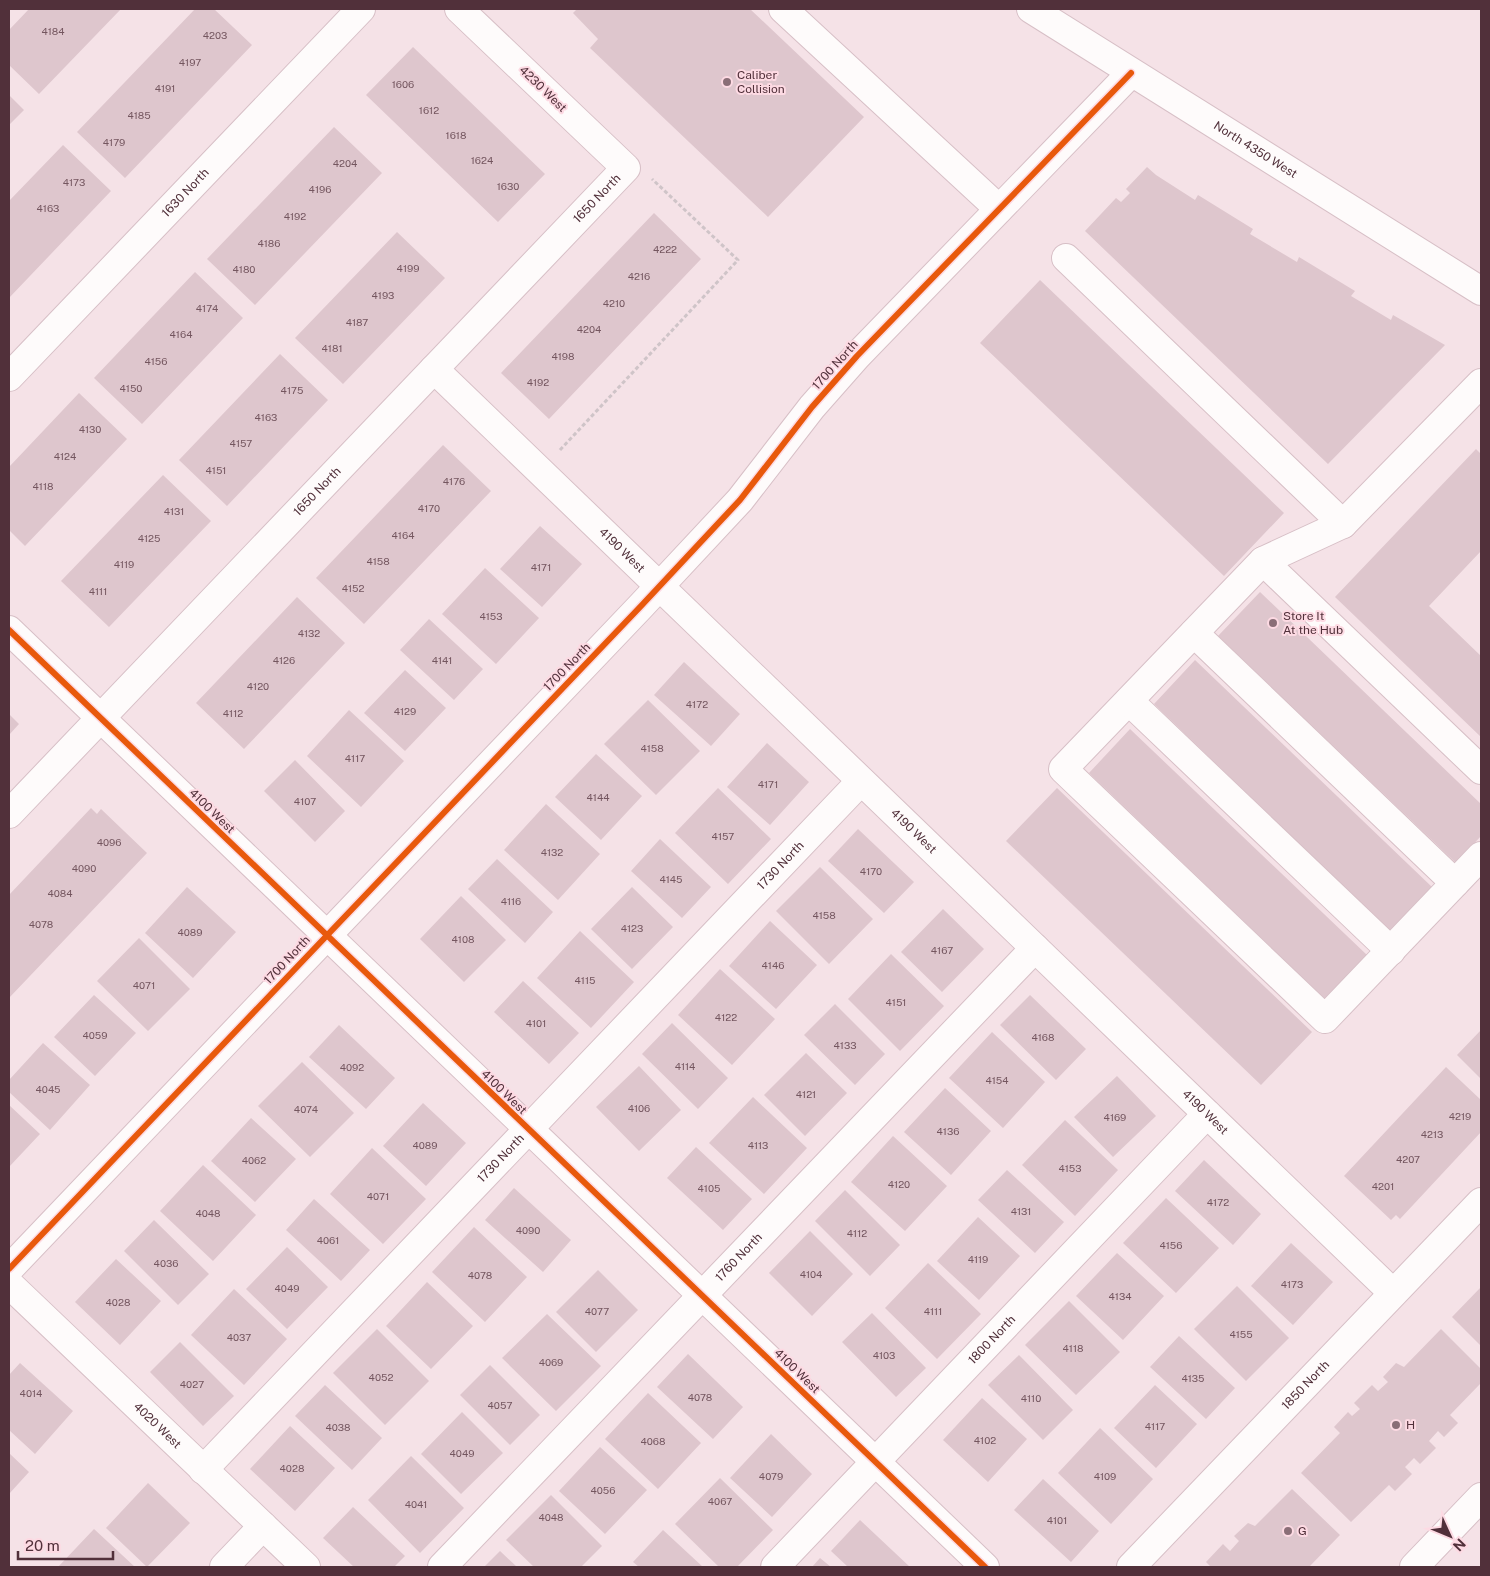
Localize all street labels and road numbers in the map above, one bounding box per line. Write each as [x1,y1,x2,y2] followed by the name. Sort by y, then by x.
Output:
[516,63,570,115] street label: 4230 West
[1211,118,1300,181] street label: North 4350 West
[159,165,212,220] street label: 1630 North
[570,171,623,226] street label: 1650 North
[809,338,861,392] street label: 1700 North
[290,464,344,519] street label: 1650 North
[596,525,648,576] street label: 4190 West
[541,640,593,694] street label: 1700 North
[186,786,238,836] street label: 4100 West
[888,806,940,857] street label: 4190 West
[754,838,807,892] street label: 1730 North
[261,933,313,987] street label: 1700 North
[478,1067,530,1117] street label: 4100 West
[1179,1087,1231,1138] street label: 4190 West
[474,1131,527,1185] street label: 1730 North
[712,1230,765,1284] street label: 1760 North
[965,1312,1018,1367] street label: 1800 North
[771,1346,823,1396] street label: 4100 West
[1279,1358,1332,1413] street label: 1850 North
[131,1400,184,1452] street label: 4020 West

